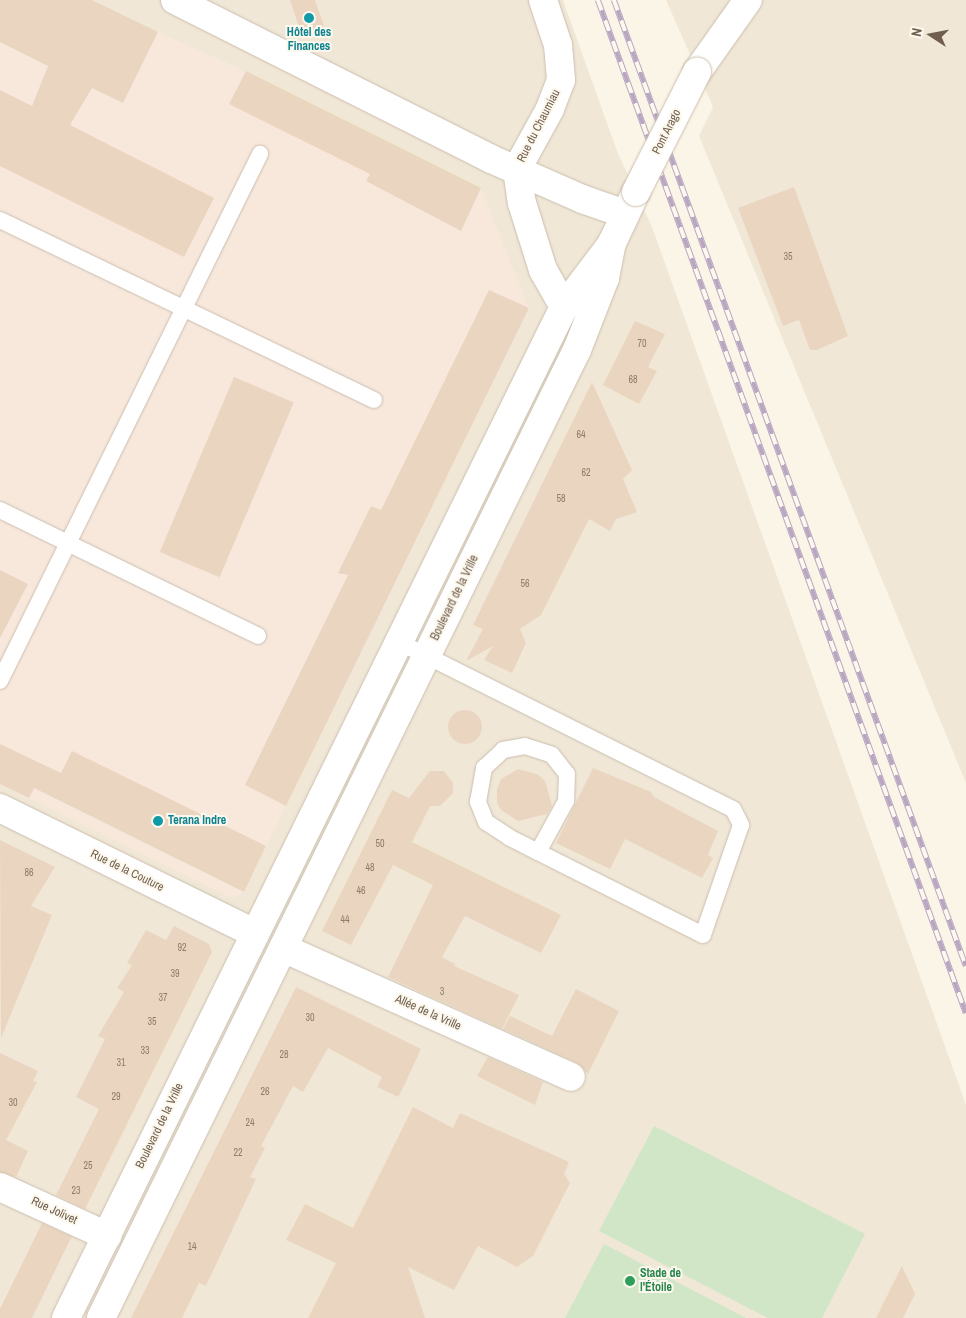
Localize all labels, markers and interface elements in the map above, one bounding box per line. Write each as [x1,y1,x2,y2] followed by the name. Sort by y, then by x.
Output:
[906,10,956,60] north arrow
[303,12,315,24] marker: Hôtel des Finances
[287,26,331,54] place label: Hôtel des Finances
[907,26,926,38] text: N
[514,87,564,165] street label: Rue du Chaumiau
[649,107,685,157] street label: Pont Arago
[783,251,793,263] house number: 35
[637,338,647,350] house number: 70
[628,374,638,386] house number: 68
[576,429,586,441] house number: 64
[581,467,591,479] house number: 62
[556,493,566,505] house number: 58
[428,553,482,643] street label: Boulevard de la Vrille
[520,578,530,590] house number: 56
[168,814,226,828] place label: Terana Indre
[152,815,164,827] marker: Terana Indre
[375,838,385,850] house number: 50
[88,847,166,895] street label: Rue de la Couture
[365,862,375,874] house number: 48
[24,867,34,879] house number: 86
[356,885,366,897] house number: 46
[340,914,350,926] house number: 44
[177,942,187,954] house number: 92
[170,968,180,980] house number: 39
[440,986,444,998] house number: 3
[158,992,168,1004] house number: 37
[393,992,463,1034] street label: Allée de la Vrille
[305,1012,315,1024] house number: 30
[147,1016,157,1028] house number: 35
[140,1045,150,1057] house number: 33
[279,1049,289,1061] house number: 28
[116,1057,126,1069] house number: 31
[133,1081,187,1171] street label: Boulevard de la Vrille
[260,1086,270,1098] house number: 26
[111,1091,121,1103] house number: 29
[8,1097,18,1109] house number: 30
[245,1117,255,1129] house number: 24
[233,1147,243,1159] house number: 22
[83,1160,93,1172] house number: 25
[71,1185,81,1197] house number: 23
[29,1194,79,1228] street label: Rue Jolivet
[187,1241,197,1253] house number: 14
[640,1267,681,1295] place label: Stade de l'Étoile
[624,1275,636,1287] marker: Stade de l'Étoile

